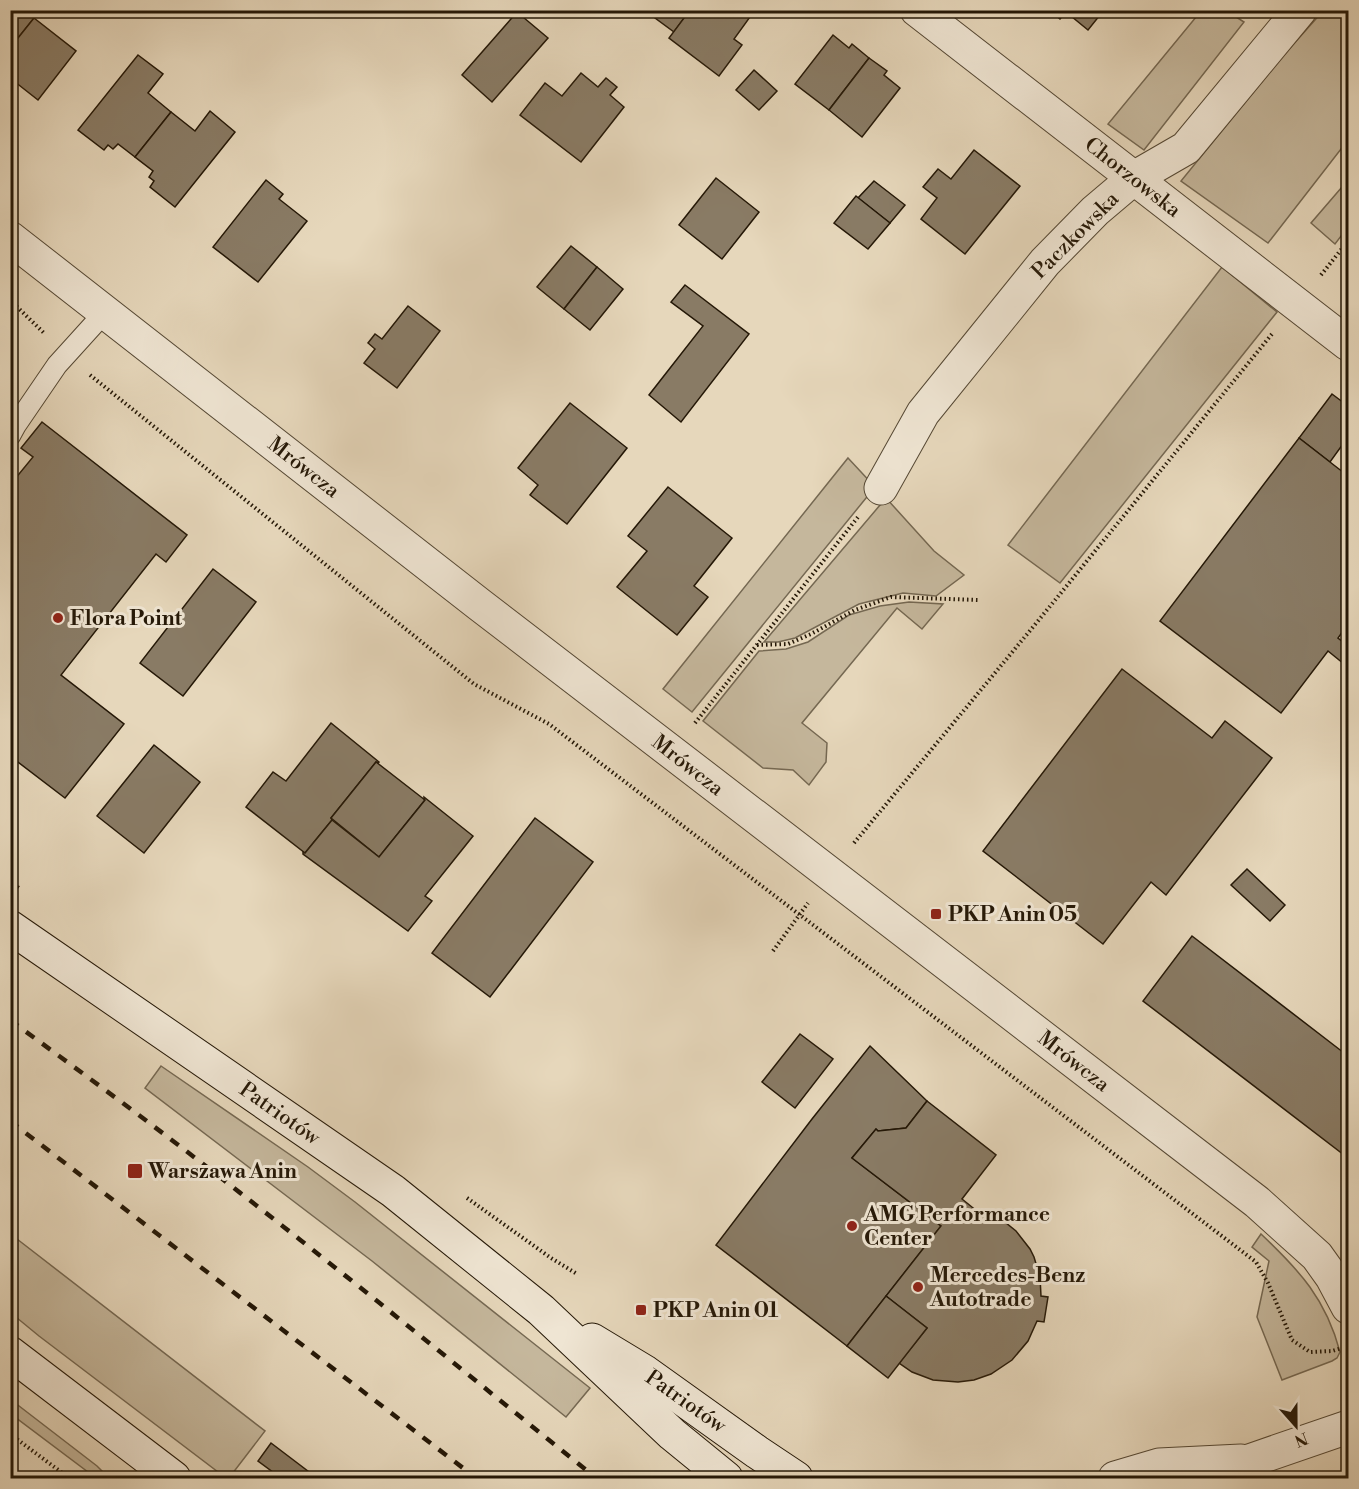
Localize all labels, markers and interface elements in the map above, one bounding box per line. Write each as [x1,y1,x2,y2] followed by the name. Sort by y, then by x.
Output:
[1079,132,1186,224] street label: Chorzowska
[1027,186,1125,285] street label: Paczkowska
[262,432,345,504] street label: Mrówcza
[70,606,183,632] place label: Flora Point
[51,611,65,625] marker: Flora Point
[646,730,729,802] street label: Mrówcza
[948,902,1077,928] place label: PKP Anin 05
[929,907,943,921] marker: PKP Anin 05
[1032,1026,1115,1098] street label: Mrówcza
[234,1077,325,1151] street label: Patriotów
[147,1159,297,1185] place label: Warszawa Anin
[126,1162,144,1180] marker: Warszawa Anin
[863,1202,1050,1252] place label: AMG Performance Center
[845,1219,859,1233] marker: AMG Performance Center
[929,1263,1085,1313] place label: Mercedes-Benz Autotrade
[911,1280,925,1294] marker: Mercedes-Benz Autotrade
[653,1298,778,1324] place label: PKP Anin 01
[634,1303,648,1317] marker: PKP Anin 01
[640,1365,731,1439] street label: Patriotów
[1266,1396,1326,1456] north arrow
[1291,1427,1311,1451] text: N

